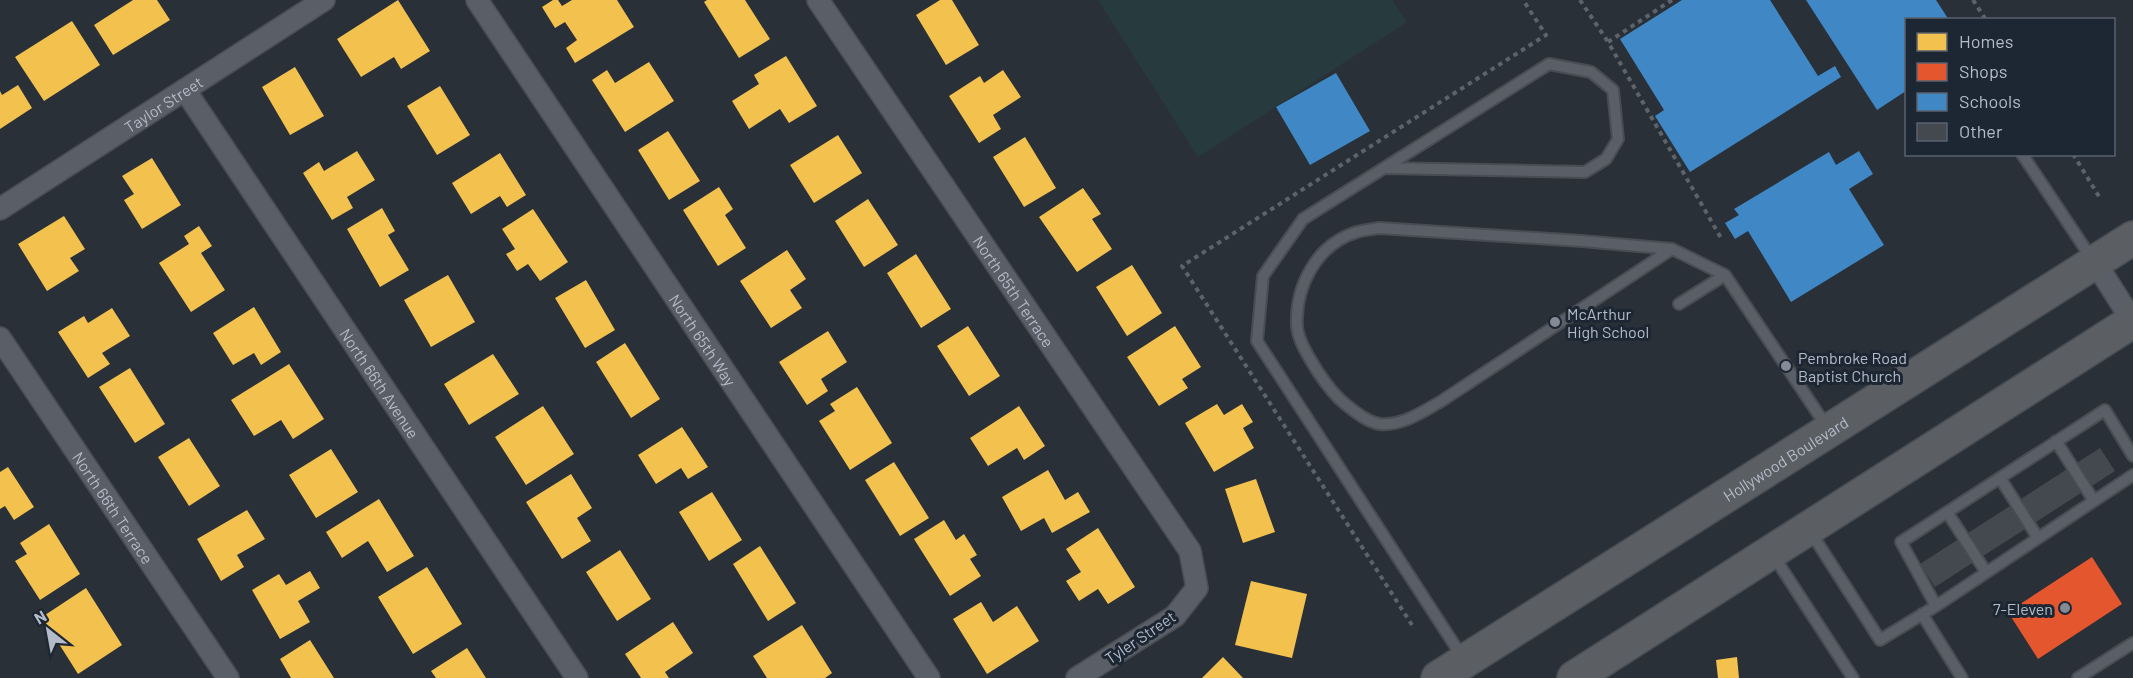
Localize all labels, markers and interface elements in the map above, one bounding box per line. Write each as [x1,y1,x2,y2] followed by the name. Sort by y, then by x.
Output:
[1905,18,2115,156] legend
[1959,30,2013,52] text: Homes
[1959,60,2008,82] text: Shops
[120,72,206,136] street label: Taylor Street
[1959,90,2021,112] text: Schools
[1959,120,2003,142] text: Other
[970,231,1059,350] street label: North 65th Terrace
[666,290,741,389] street label: North 65th Way
[1567,304,1649,341] place label: McArthur High School
[1548,315,1562,329] marker: McArthur High School
[337,324,424,442] street label: North 66th Avenue
[1798,348,1907,385] place label: Pembroke Road Baptist Church
[1779,359,1793,373] marker: Pembroke Road Baptist Church
[1719,412,1851,505] street label: Hollywood Boulevard
[69,448,158,567] street label: North 66th Terrace
[1993,599,2053,618] place label: 7-Eleven
[18,600,78,660] north arrow
[2058,601,2072,615] marker: 7-Eleven
[31,606,49,628] text: N
[1101,607,1179,667] street label: Tyler Street

